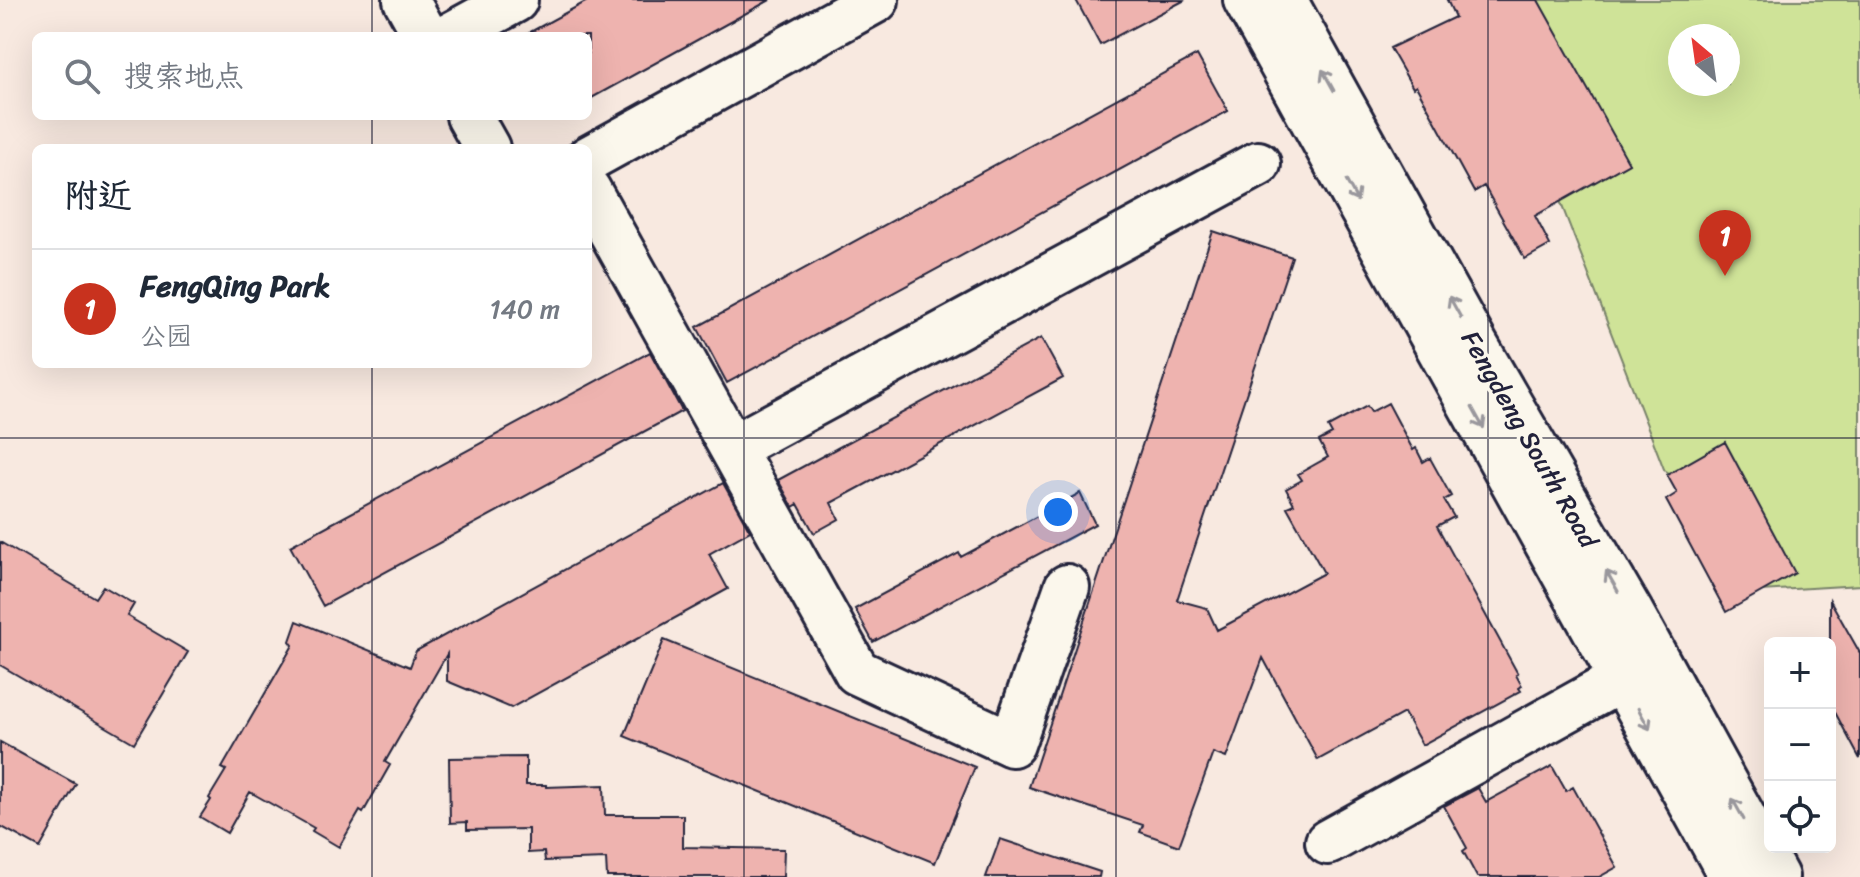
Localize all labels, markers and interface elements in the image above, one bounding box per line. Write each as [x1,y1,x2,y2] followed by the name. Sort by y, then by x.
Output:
[1668,24,1740,96] north arrow
[32,32,592,120] search box
[124,49,244,103] text: 搜索地点
[60,54,104,98] icon: search
[1320,69,1336,92] one-way arrow
[64,166,132,226] text: 附近
[1345,178,1360,202] one-way arrow
[1699,210,1751,276] pin: 1
[140,259,331,313] text: FengQing Park
[84,286,96,332] text: 1
[489,286,560,332] text: 140 m
[1446,296,1462,320] one-way arrow
[140,313,192,359] text: 公园
[1449,321,1612,559] street label: Fengdeng South Road
[1470,406,1486,429] one-way arrow
[1038,492,1078,532] your location
[1604,570,1620,593] one-way arrow
[1764,637,1836,853] map controls
[1764,637,1836,709] button: +
[1637,707,1653,730] one-way arrow
[1764,709,1836,781] button: −
[1764,781,1836,853] button: locate
[1730,797,1746,821] one-way arrow

